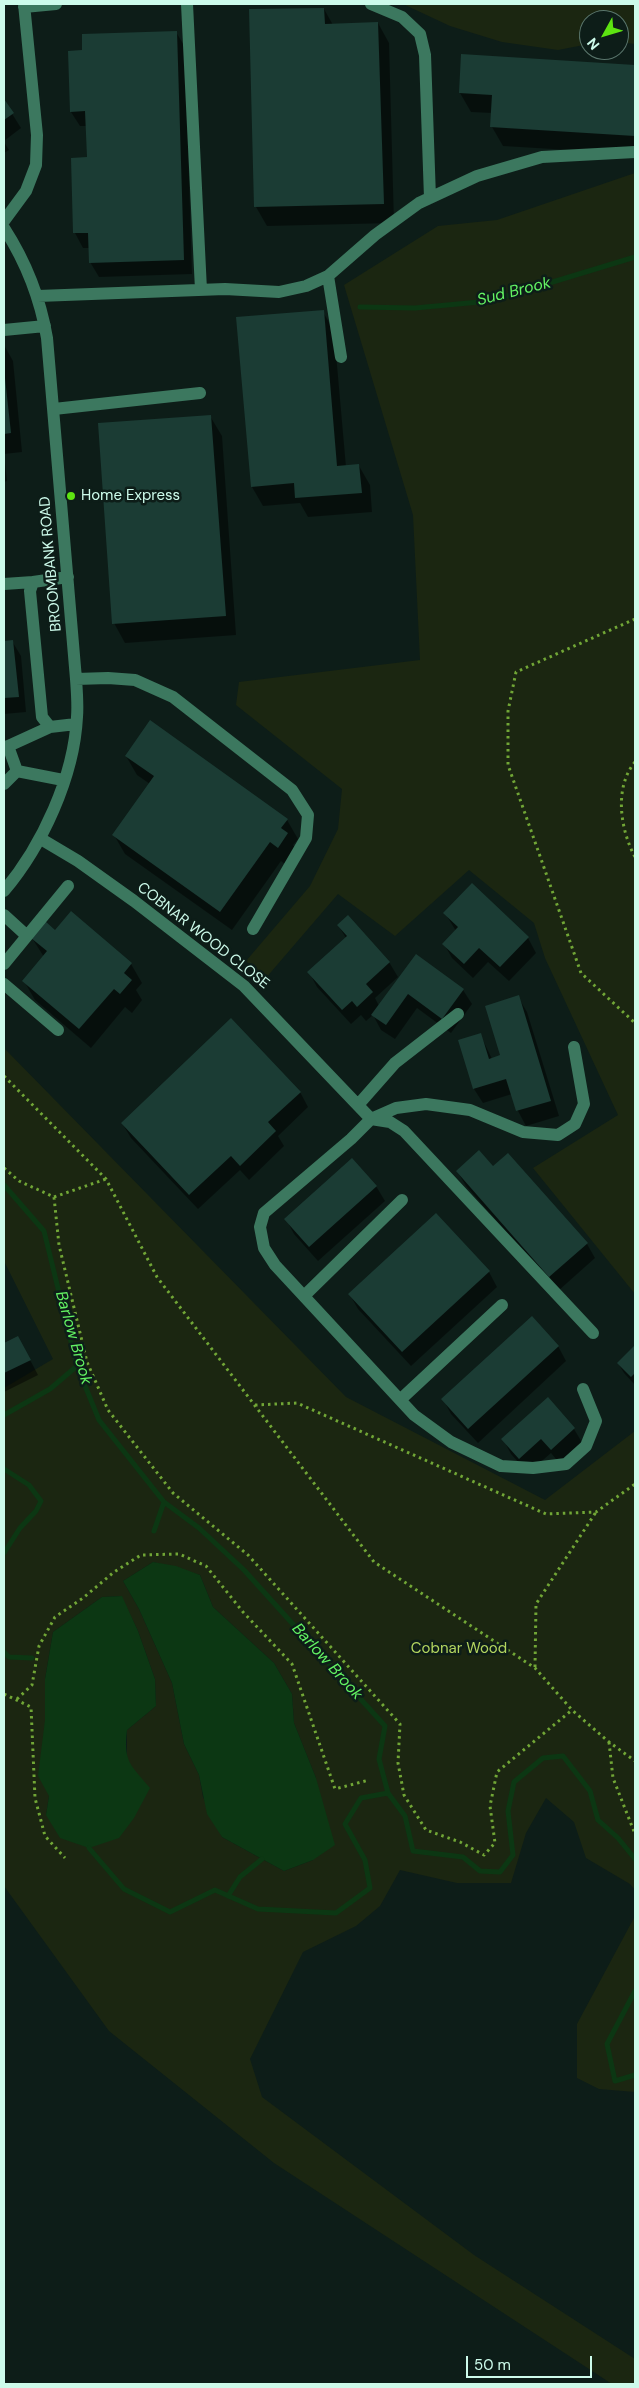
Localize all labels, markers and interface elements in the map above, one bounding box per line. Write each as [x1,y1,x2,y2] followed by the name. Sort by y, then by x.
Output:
[579,10,629,60] north arrow
[583,34,603,53] text: N
[475,274,553,310] water label: Sud Brook
[81,487,180,505] place label: Home Express
[65,490,77,502] marker: Home Express
[36,496,66,632] street label: BROOMBANK ROAD
[133,879,273,993] street label: COBNAR WOOD CLOSE
[50,1289,96,1387] water label: Barlow Brook
[288,1620,366,1704] water label: Barlow Brook
[411,1640,507,1658] park label: Cobnar Wood
[469,2346,595,2378] scale bar
[474,2355,511,2375] text: 50 m

